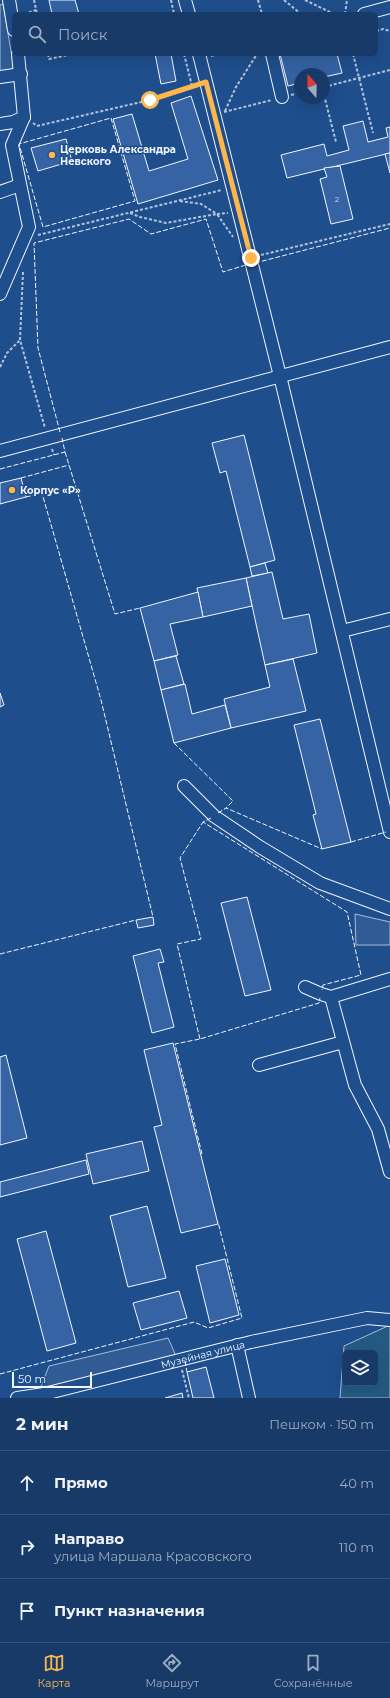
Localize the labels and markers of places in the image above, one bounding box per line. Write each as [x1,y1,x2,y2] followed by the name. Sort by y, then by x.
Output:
[60,143,176,168] place label: Церковь Александра Невского
[47,150,57,160] marker: Церковь Александра Невского
[20,484,81,497] place label: Корпус «Р»
[7,485,17,495] marker: Корпус «Р»

